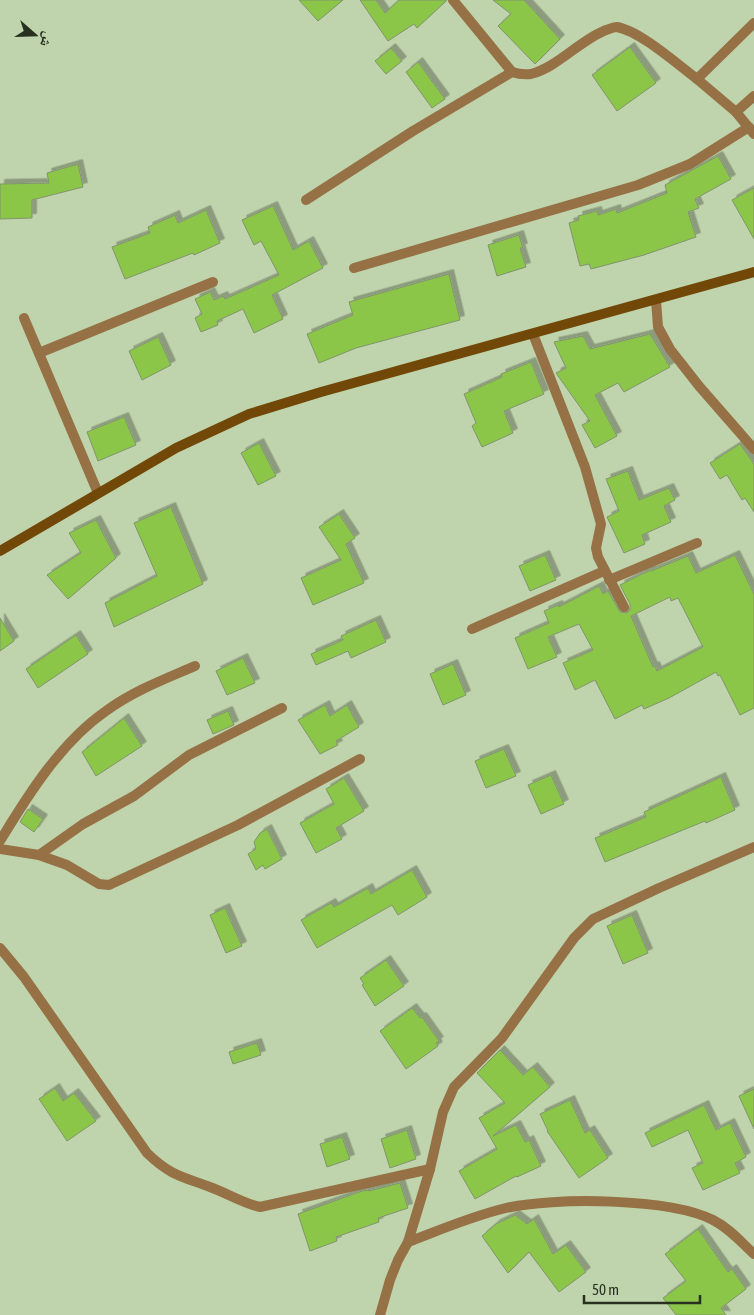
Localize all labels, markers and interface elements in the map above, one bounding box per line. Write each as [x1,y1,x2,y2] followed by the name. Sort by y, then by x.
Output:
[10,10,60,60] north arrow
[36,29,57,49] text: ش
[584,1272,700,1304] scale bar
[592,1281,619,1298] text: 50 m

